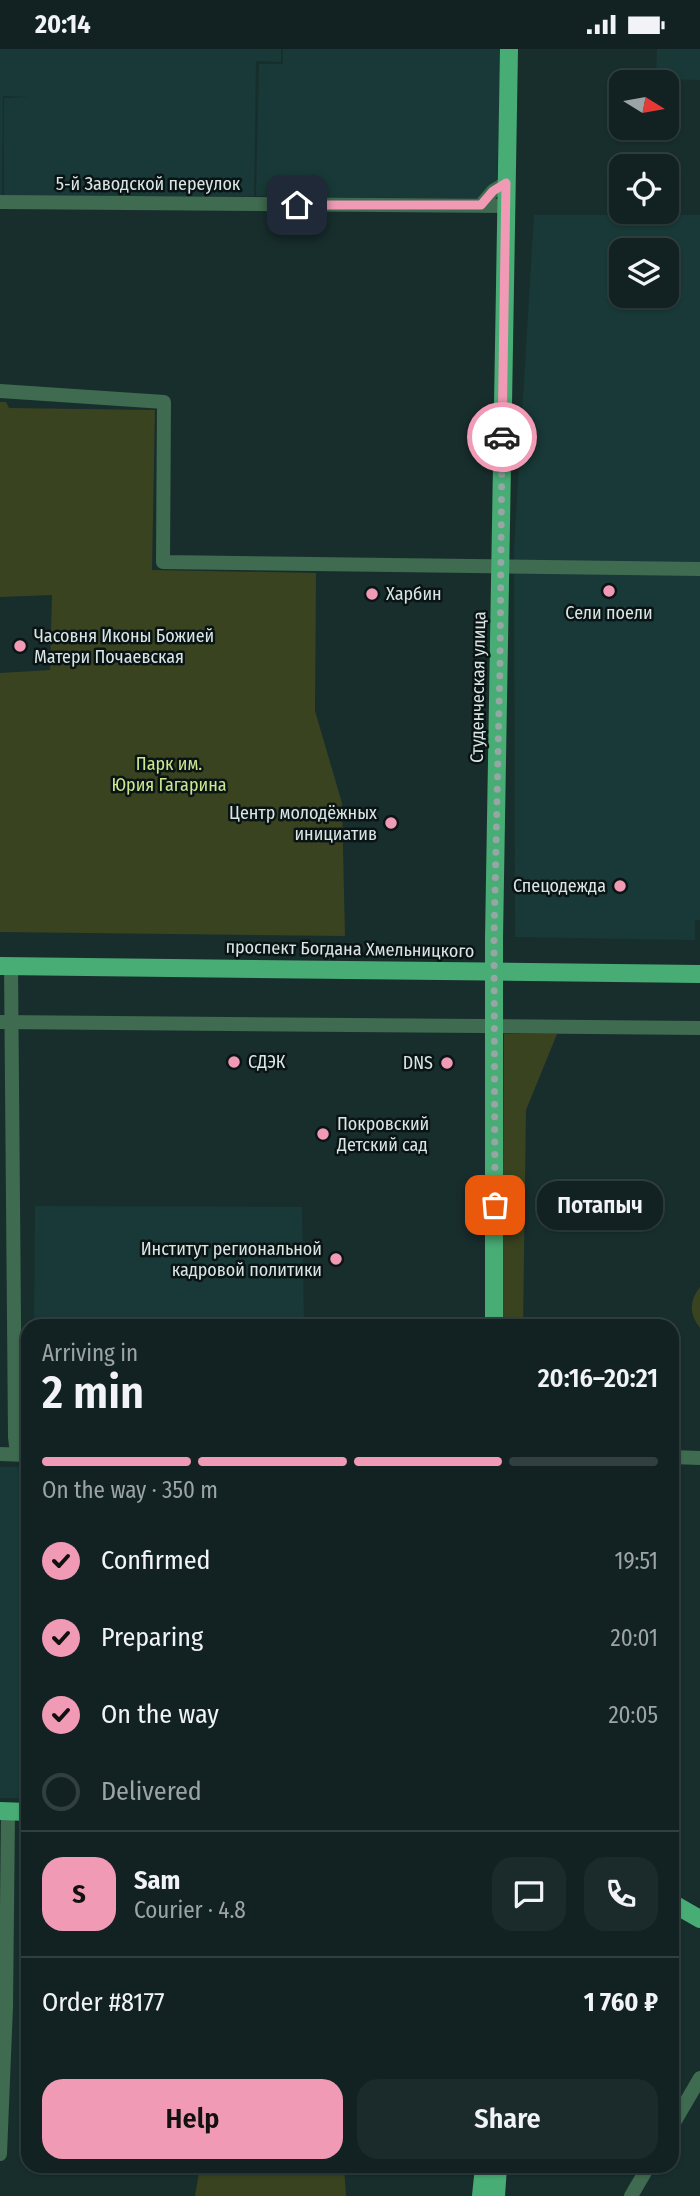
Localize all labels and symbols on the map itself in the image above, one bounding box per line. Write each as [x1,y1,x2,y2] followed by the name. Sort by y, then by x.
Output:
[609,70,679,140] north arrow
[56,173,241,195] street label: 5-й Заводской переулок
[267,175,327,235] pin
[467,402,537,472] courier
[386,583,442,605] place label: Харбин
[601,583,617,599] marker: Сели поели
[364,586,380,602] marker: Харбин
[565,602,653,624] place label: Сели поели
[466,611,490,763] street label: Студенческая улица
[34,625,214,668] place label: Часовня Иконы Божией Матери Почаевская
[12,638,28,654] marker: Часовня Иконы Божией Матери Почаевская
[111,753,227,796] park label: Парк им. Юрия Гагарина
[229,802,377,845] place label: Центр молодёжных инициатив
[383,815,399,831] marker: Центр молодёжных инициатив
[513,875,606,897] place label: Спецодежда
[612,878,628,894] marker: Спецодежда
[225,936,475,962] street label: проспект Богдана Хмельницкого
[248,1051,286,1073] place label: СДЭК
[403,1052,433,1074] place label: DNS
[226,1054,242,1070] marker: СДЭК
[439,1055,455,1071] marker: DNS
[336,1113,429,1156] place label: Покровский Детский сад
[315,1126,331,1142] marker: Покровский Детский сад
[465,1175,525,1235] pin
[537,1181,663,1229] callout: Потапыч
[141,1238,322,1281] place label: Институт региональной кадровой политики
[328,1251,344,1267] marker: Институт региональной кадровой политики

